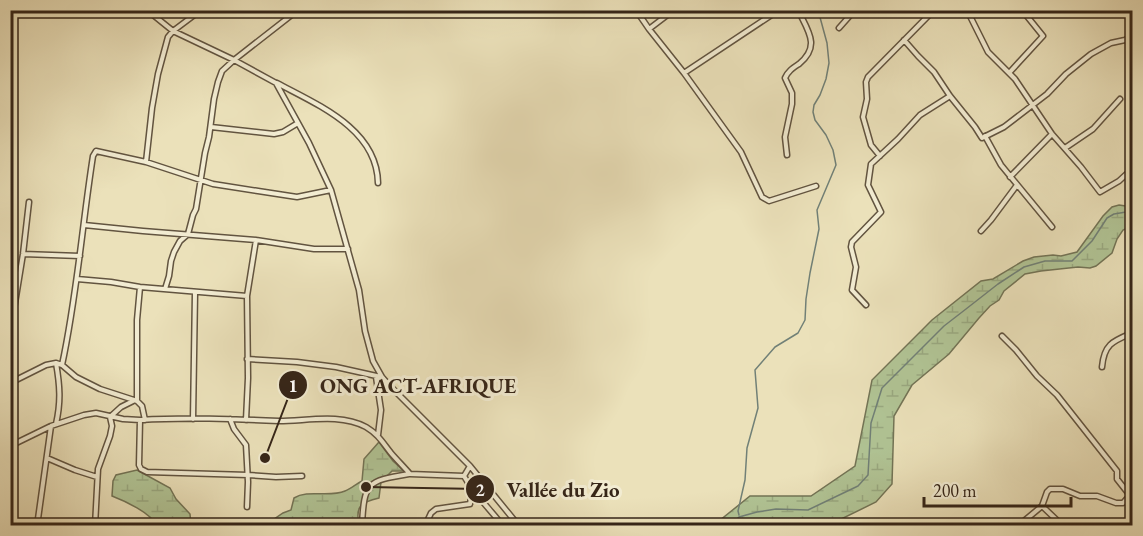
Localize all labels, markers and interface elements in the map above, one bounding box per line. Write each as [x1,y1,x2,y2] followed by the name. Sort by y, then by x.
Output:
[278,366,528,405] callout: ONG ACT-AFRIQUE
[320,372,516,399] text: ONG ACT-AFRIQUE
[288,374,298,397] text: 1
[465,470,632,509] callout: Vallée du Zio
[924,470,1071,508] scale bar
[506,476,620,503] text: Vallée du Zio
[475,478,485,501] text: 2
[933,479,977,502] text: 200 m

